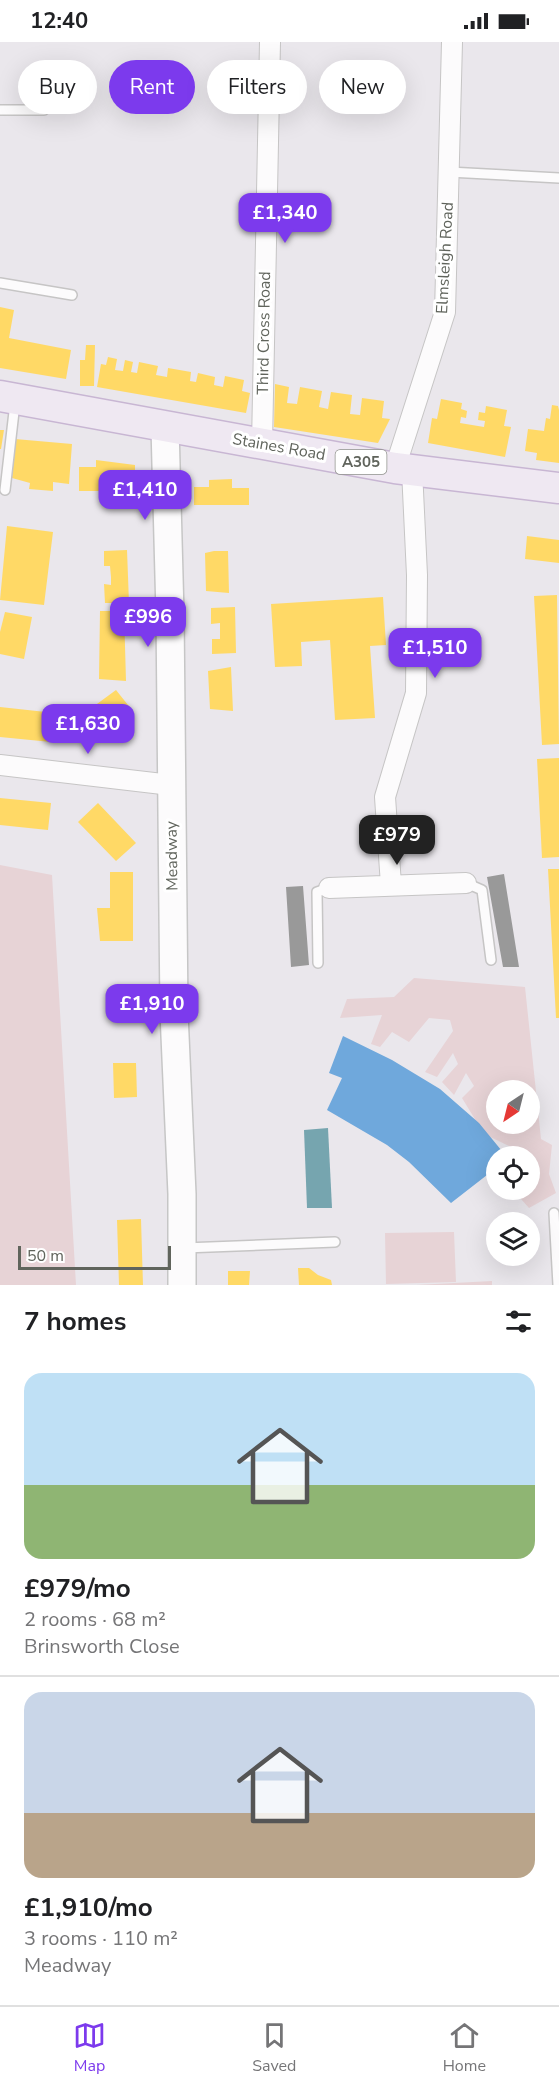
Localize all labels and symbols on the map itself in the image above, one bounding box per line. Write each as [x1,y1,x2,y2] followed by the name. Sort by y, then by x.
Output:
[236,193,334,244] pin: £1,340
[431,201,459,315] street label: Elmsleigh Road
[252,271,276,395] street label: Third Cross Road
[231,428,327,466] street label: Staines Road
[336,450,386,474] road number: A305
[96,470,194,521] pin: £1,410
[112,597,184,648] pin: £996
[386,628,484,679] pin: £1,510
[39,704,137,755] pin: £1,630
[361,815,433,866] pin: £979
[160,820,184,891] street label: Meadway
[103,984,201,1035] pin: £1,910
[486,1080,540,1134] north arrow
[18,1243,171,1270] scale bar

